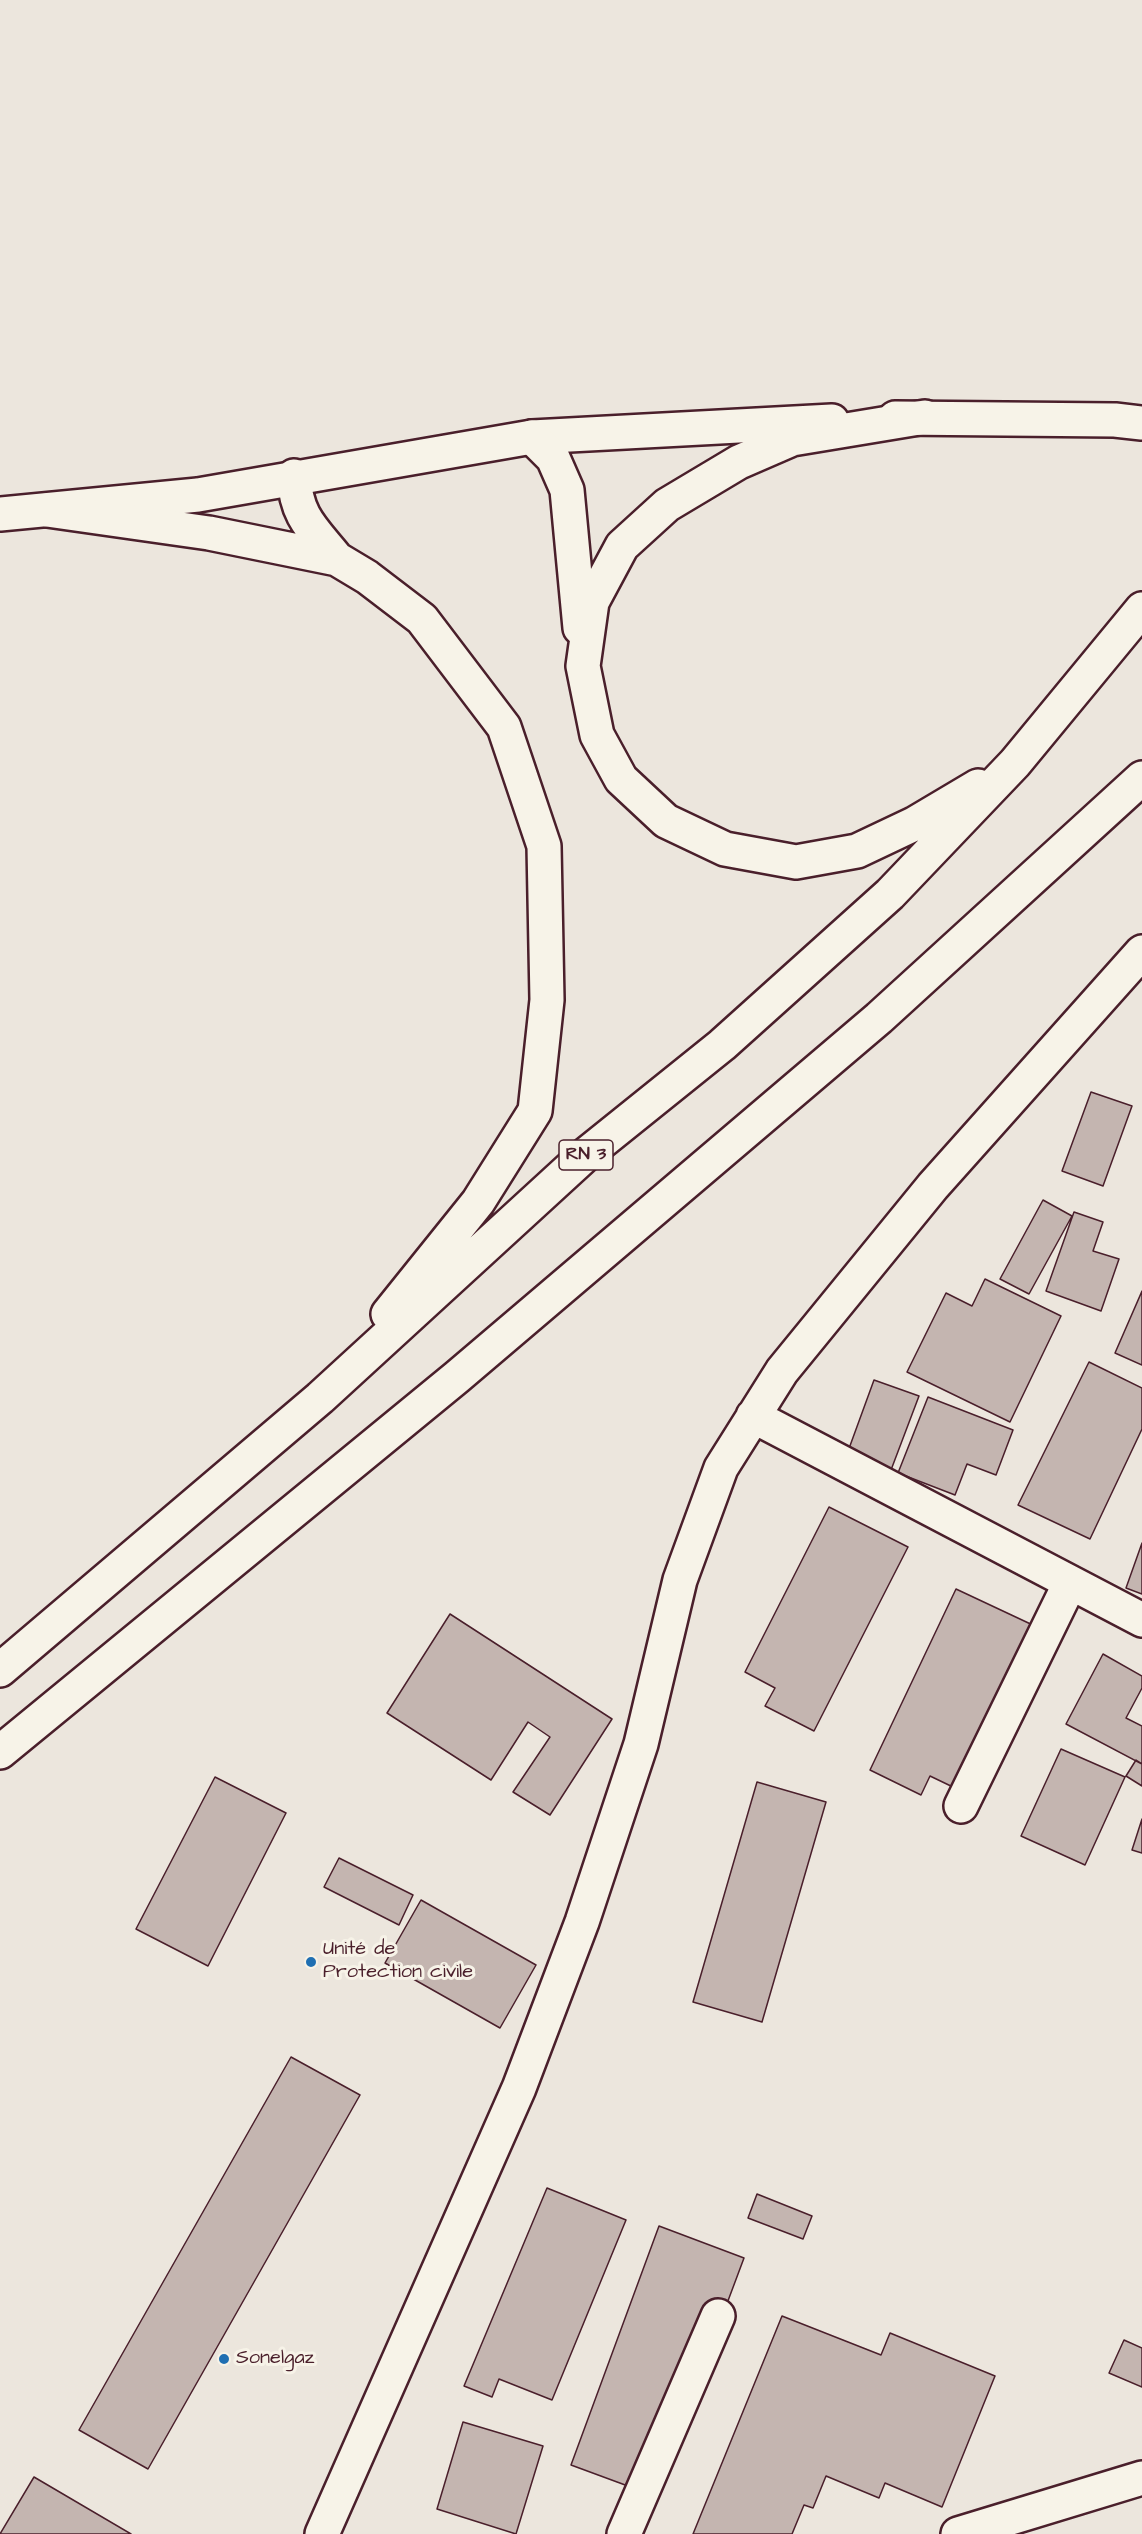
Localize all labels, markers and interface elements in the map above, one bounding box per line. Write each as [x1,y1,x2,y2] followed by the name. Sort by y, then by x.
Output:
[559,1140,613,1170] road number: RN 3
[323,1938,473,1985] place label: Unité de Protection civile
[304,1955,318,1969] marker: Unité de Protection civile
[236,2347,314,2371] place label: Sonelgaz
[217,2352,231,2366] marker: Sonelgaz

